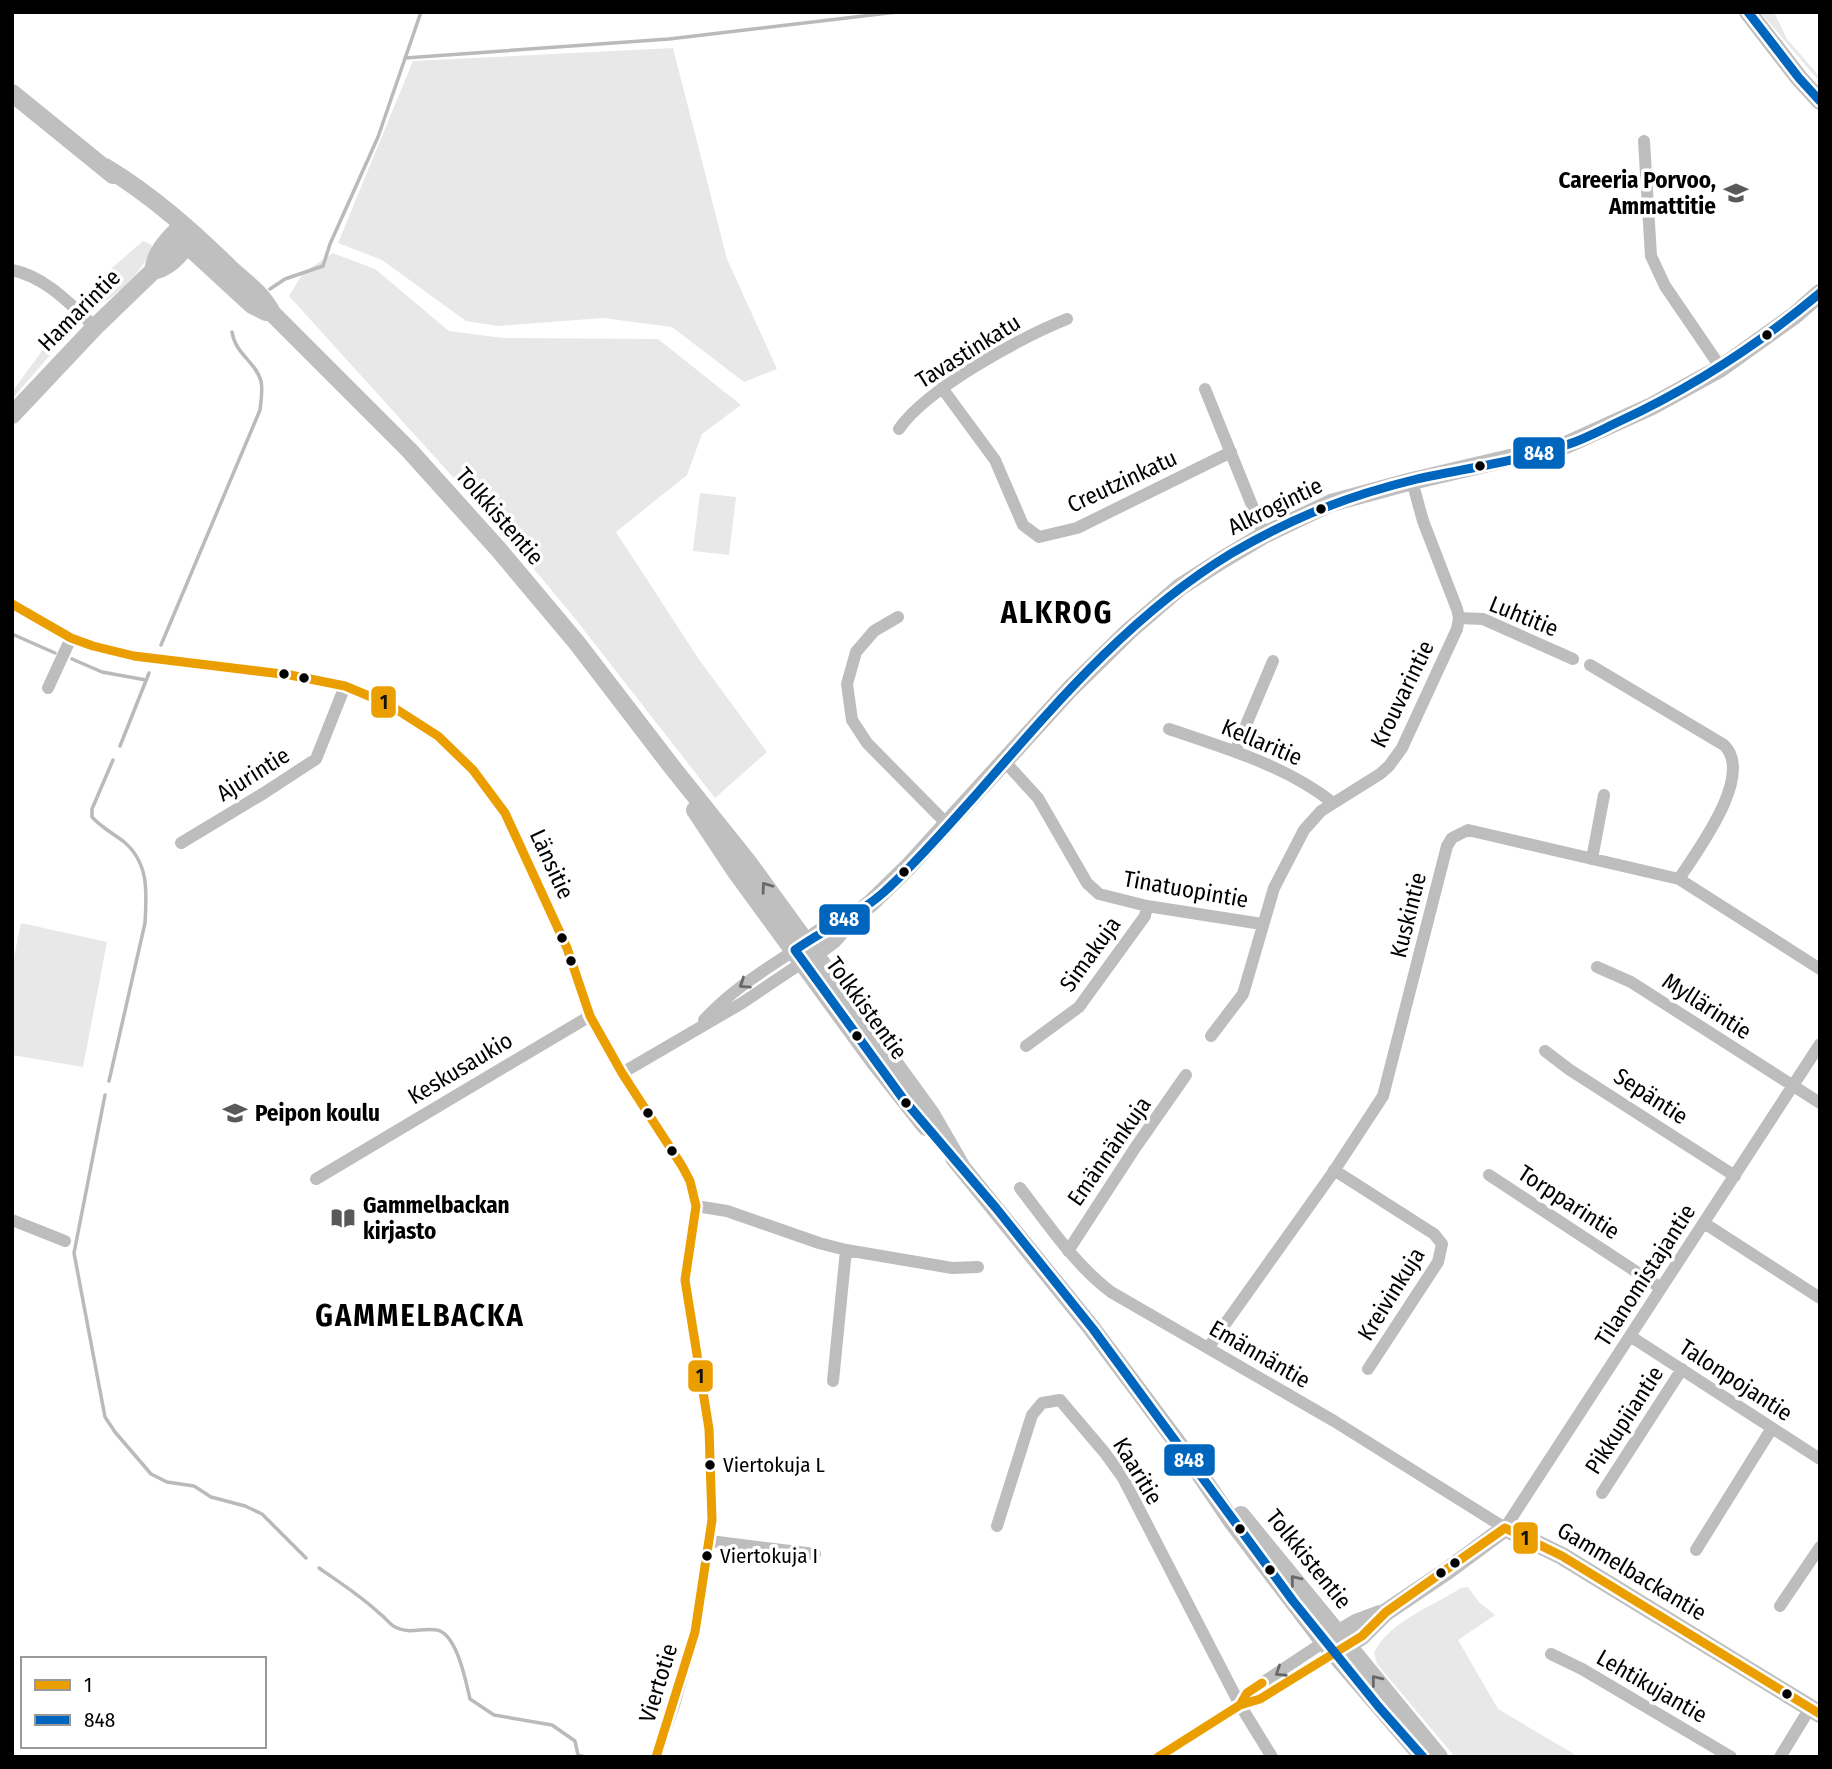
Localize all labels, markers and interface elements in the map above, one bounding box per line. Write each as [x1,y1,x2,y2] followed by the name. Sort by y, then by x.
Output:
[1558,166,1716,220] place label: Careeria Porvoo, Ammattitie
[1722,179,1750,207] school or university icon: Careeria Porvoo, Ammattitie
[32,263,126,357] street label: Hamarintie
[911,308,1025,394] street label: Tavastinkatu
[1760,328,1774,342] unlabelled marker
[1512,436,1566,470] line badge: 848
[1524,442,1554,465] text: 848
[1063,443,1181,519] street label: Creutzinkatu
[1473,459,1487,473] unlabelled marker
[450,462,550,570] street label: Tolkkistentie
[1223,471,1327,541] street label: Alkrogintie
[1314,502,1328,516] unlabelled marker
[1485,590,1563,642] street label: Luhtitie
[1000,595,1113,631] district label: ALKROG
[1364,636,1440,752] street label: Krouvarintie
[277,667,291,681] unlabelled marker
[297,671,311,685] unlabelled marker
[370,685,397,719] line badge: 1
[380,691,388,714] text: 1
[1217,713,1307,771] street label: Kellaritie
[211,741,295,807] street label: Ajurintie
[524,825,580,903] street label: Länsitie
[1121,864,1251,914] street label: Tinatuopintie
[897,865,911,879] unlabelled marker
[1384,869,1432,961] street label: Kuskintie
[762,882,774,895] one-way arrow
[818,903,871,936] line badge: 848
[829,908,859,931] text: 848
[1053,911,1127,997] street label: Simakuja
[555,931,569,945] unlabelled marker
[820,951,914,1065] street label: Tolkkistentie
[564,954,578,968] unlabelled marker
[1657,967,1757,1045] street label: Myllärintie
[739,976,752,988] one-way arrow
[403,1026,517,1110] street label: Keskusaukio
[850,1029,864,1043] unlabelled marker
[1609,1062,1693,1130] street label: Sepäntie
[1061,1091,1157,1211] street label: Emännänkuja
[899,1096,913,1110] unlabelled marker
[221,1099,249,1127] school or university icon: Peipon koulu
[255,1099,380,1127] place label: Peipon koulu
[641,1106,655,1120] unlabelled marker
[665,1144,679,1158] unlabelled marker
[1513,1159,1625,1245] street label: Torpparintie
[363,1191,510,1245] place label: Gammelbackan kirjasto
[1589,1199,1701,1351] street label: Tilanomistajantie
[329,1204,357,1232] library icon: Gammelbackan kirjasto
[1351,1242,1431,1346] street label: Kreivinkuja
[315,1298,525,1334] district label: GAMMELBACKA
[1205,1314,1315,1394] street label: Emännäntie
[1674,1333,1798,1427] street label: Talonpojantie
[687,1359,714,1393] line badge: 1
[1579,1361,1669,1479] street label: Pikkupiiantie
[696,1365,704,1388] text: 1
[1107,1433,1169,1509] street label: Kaaritie
[1163,1443,1216,1477] line badge: 848
[1174,1449,1204,1472] text: 848
[723,1452,825,1478] place label: Viertokuja L
[703,1458,717,1472] marker: Viertokuja L
[1260,1504,1358,1614] street label: Tolkkistentie
[1552,1516,1712,1626] street label: Gammelbackantie
[1512,1521,1539,1555] line badge: 1
[1233,1522,1247,1536] unlabelled marker
[1521,1527,1529,1550] text: 1
[720,1543,818,1569] place label: Viertokuja I
[700,1549,714,1563] marker: Viertokuja I
[1448,1556,1462,1570] unlabelled marker
[1263,1563,1277,1577] unlabelled marker
[1434,1566,1448,1580] unlabelled marker
[1291,1575,1303,1588] one-way arrow
[633,1640,683,1726] street label: Viertotie
[1592,1643,1712,1729] street label: Lehtikujantie
[21,1657,266,1748] legend
[1274,1663,1287,1676] one-way arrow
[84,1672,92,1698] text: 1
[1371,1675,1384,1687] one-way arrow
[1780,1687,1794,1701] unlabelled marker
[84,1707,115,1733] text: 848

